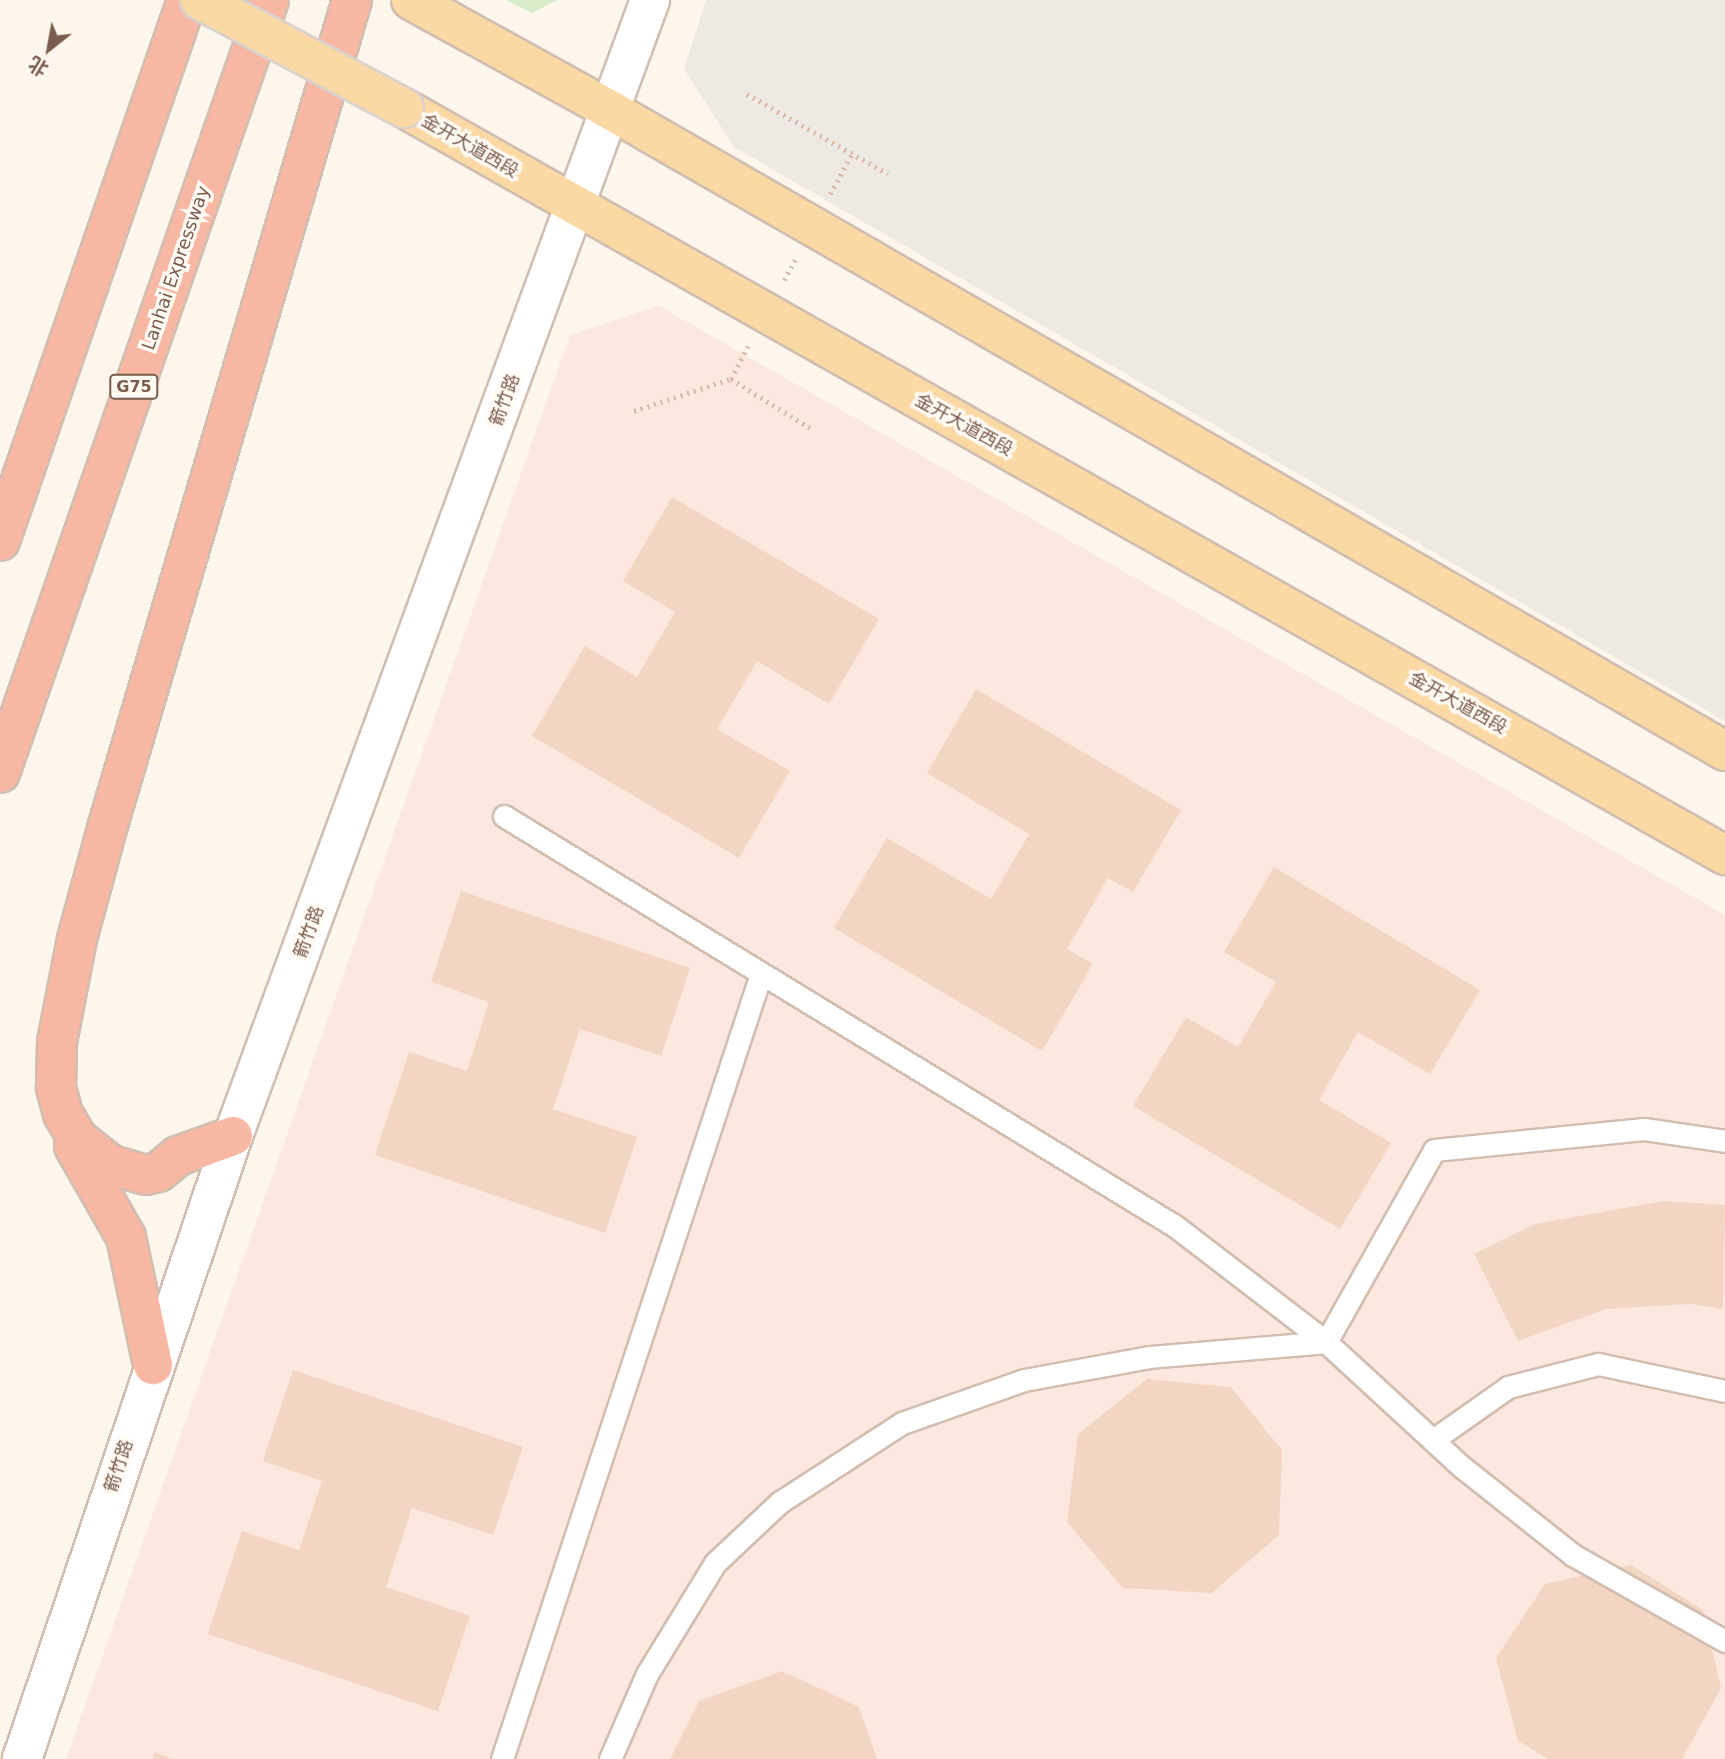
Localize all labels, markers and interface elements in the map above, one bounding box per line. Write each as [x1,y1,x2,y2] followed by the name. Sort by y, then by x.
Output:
[14,14,84,84] north arrow
[24,53,52,81] text: 北
[418,110,522,182] street label: 金开大道西段
[138,183,214,353] street label: Lanhai Expressway
[486,371,524,429] street label: 箭竹路
[108,374,160,400] road number: G75
[912,389,1016,461] street label: 金开大道西段
[1406,667,1510,739] street label: 金开大道西段
[290,903,328,961] street label: 箭竹路
[100,1437,138,1495] street label: 箭竹路

